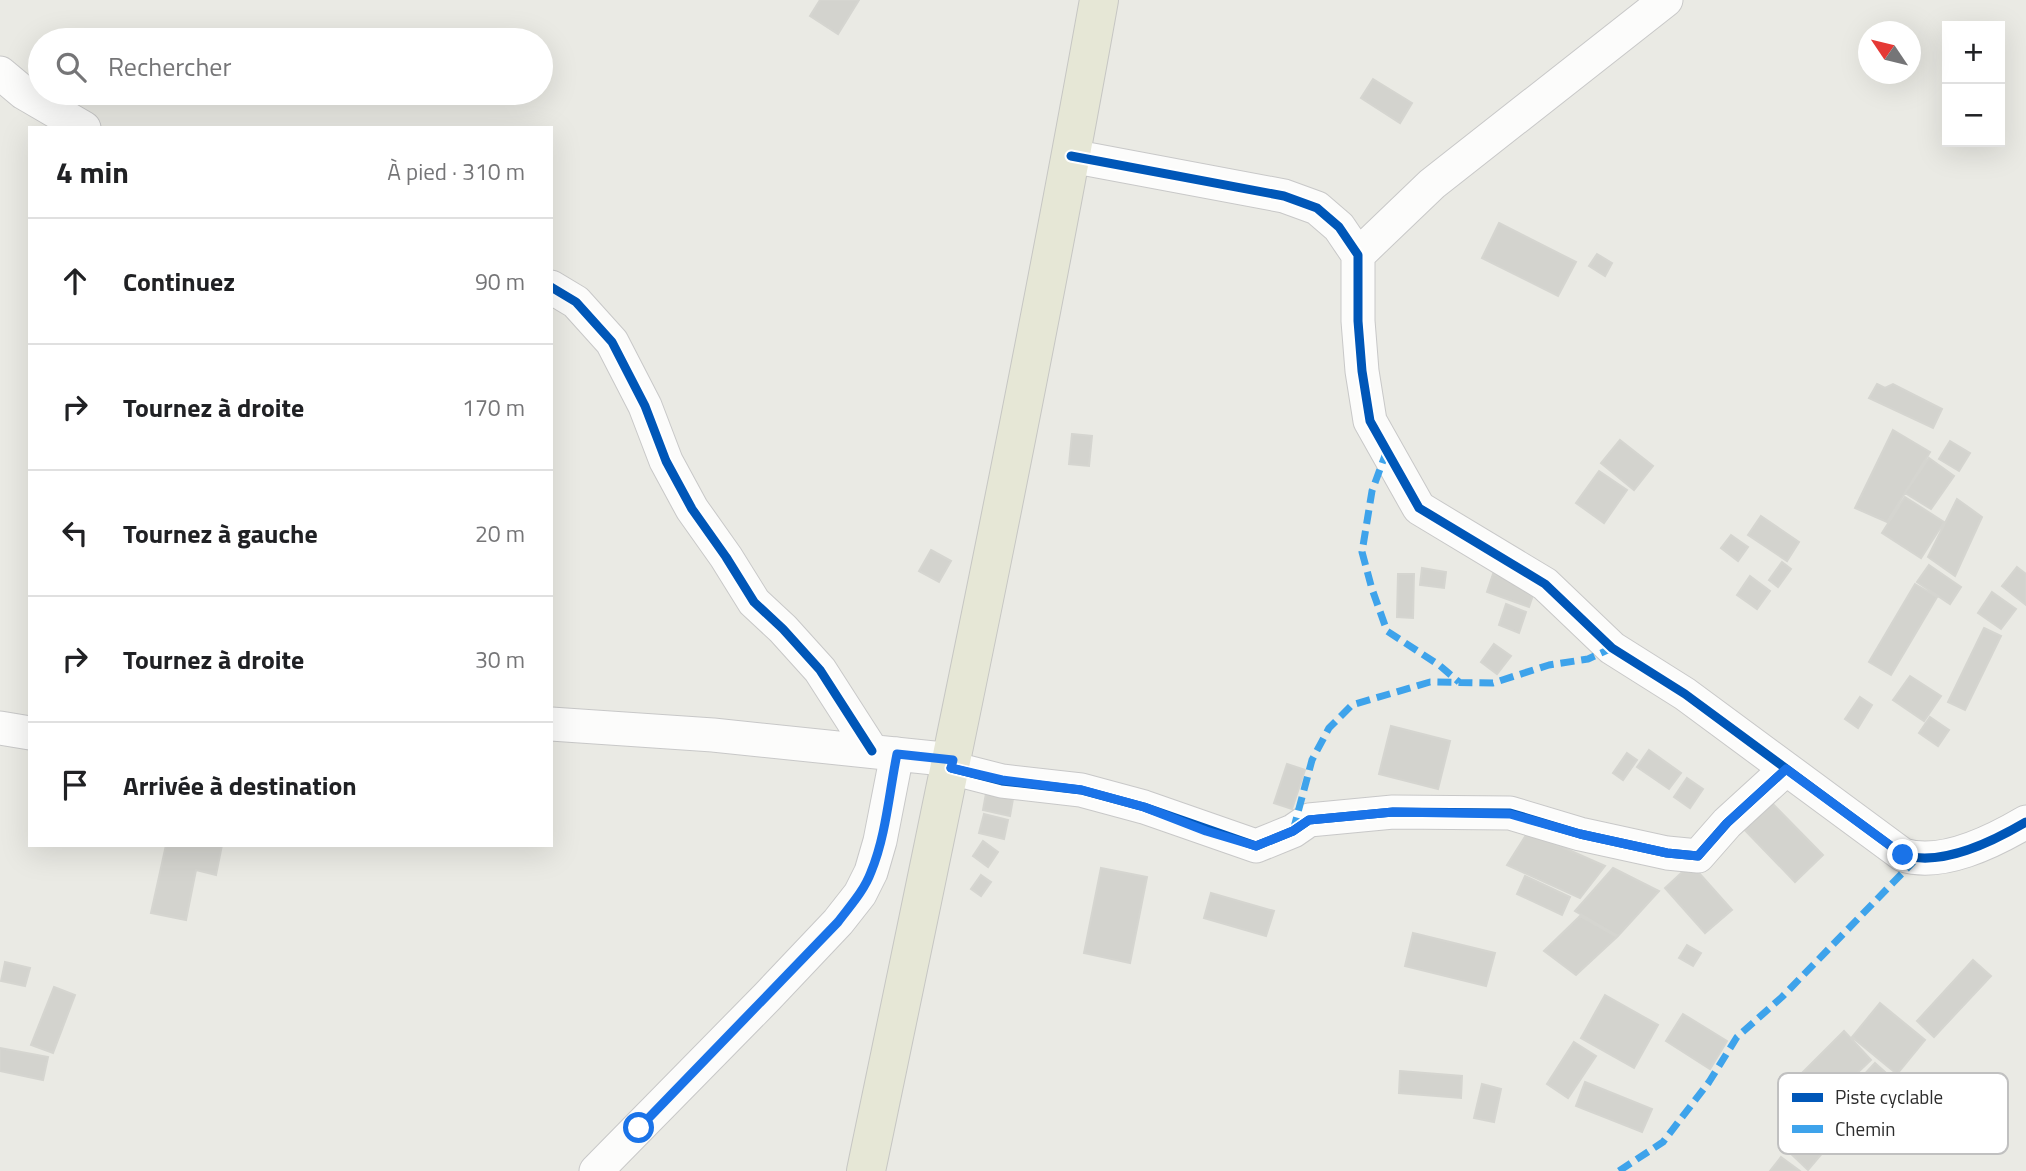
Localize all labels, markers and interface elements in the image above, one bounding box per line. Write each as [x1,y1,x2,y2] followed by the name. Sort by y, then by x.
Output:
[1858,21,1921,84] north arrow
[1942,21,2005,147] map controls
[1942,21,2005,84] button: +
[28,28,553,105] search box
[108,47,232,86] text: Rechercher
[52,48,90,86] icon: search
[1942,84,2005,147] button: −
[56,149,129,195] text: 4 min
[387,154,525,189] text: À pied · 310 m
[56,262,94,300] icon: ahead
[123,262,235,301] text: Continuez
[475,264,525,299] text: 90 m
[56,388,94,426] icon: right
[123,388,304,427] text: Tournez à droite
[462,390,525,425] text: 170 m
[56,514,94,552] icon: left
[123,514,318,553] text: Tournez à gauche
[475,516,525,551] text: 20 m
[56,640,94,678] icon: right
[123,640,304,679] text: Tournez à droite
[475,642,525,677] text: 30 m
[56,766,94,804] icon: arrive
[123,766,357,805] text: Arrivée à destination
[1887,839,1918,870] route end
[1778,1073,2008,1154] legend
[1835,1082,1943,1111] text: Piste cyclable
[623,1112,654,1143] route start
[1835,1114,1895,1143] text: Chemin

